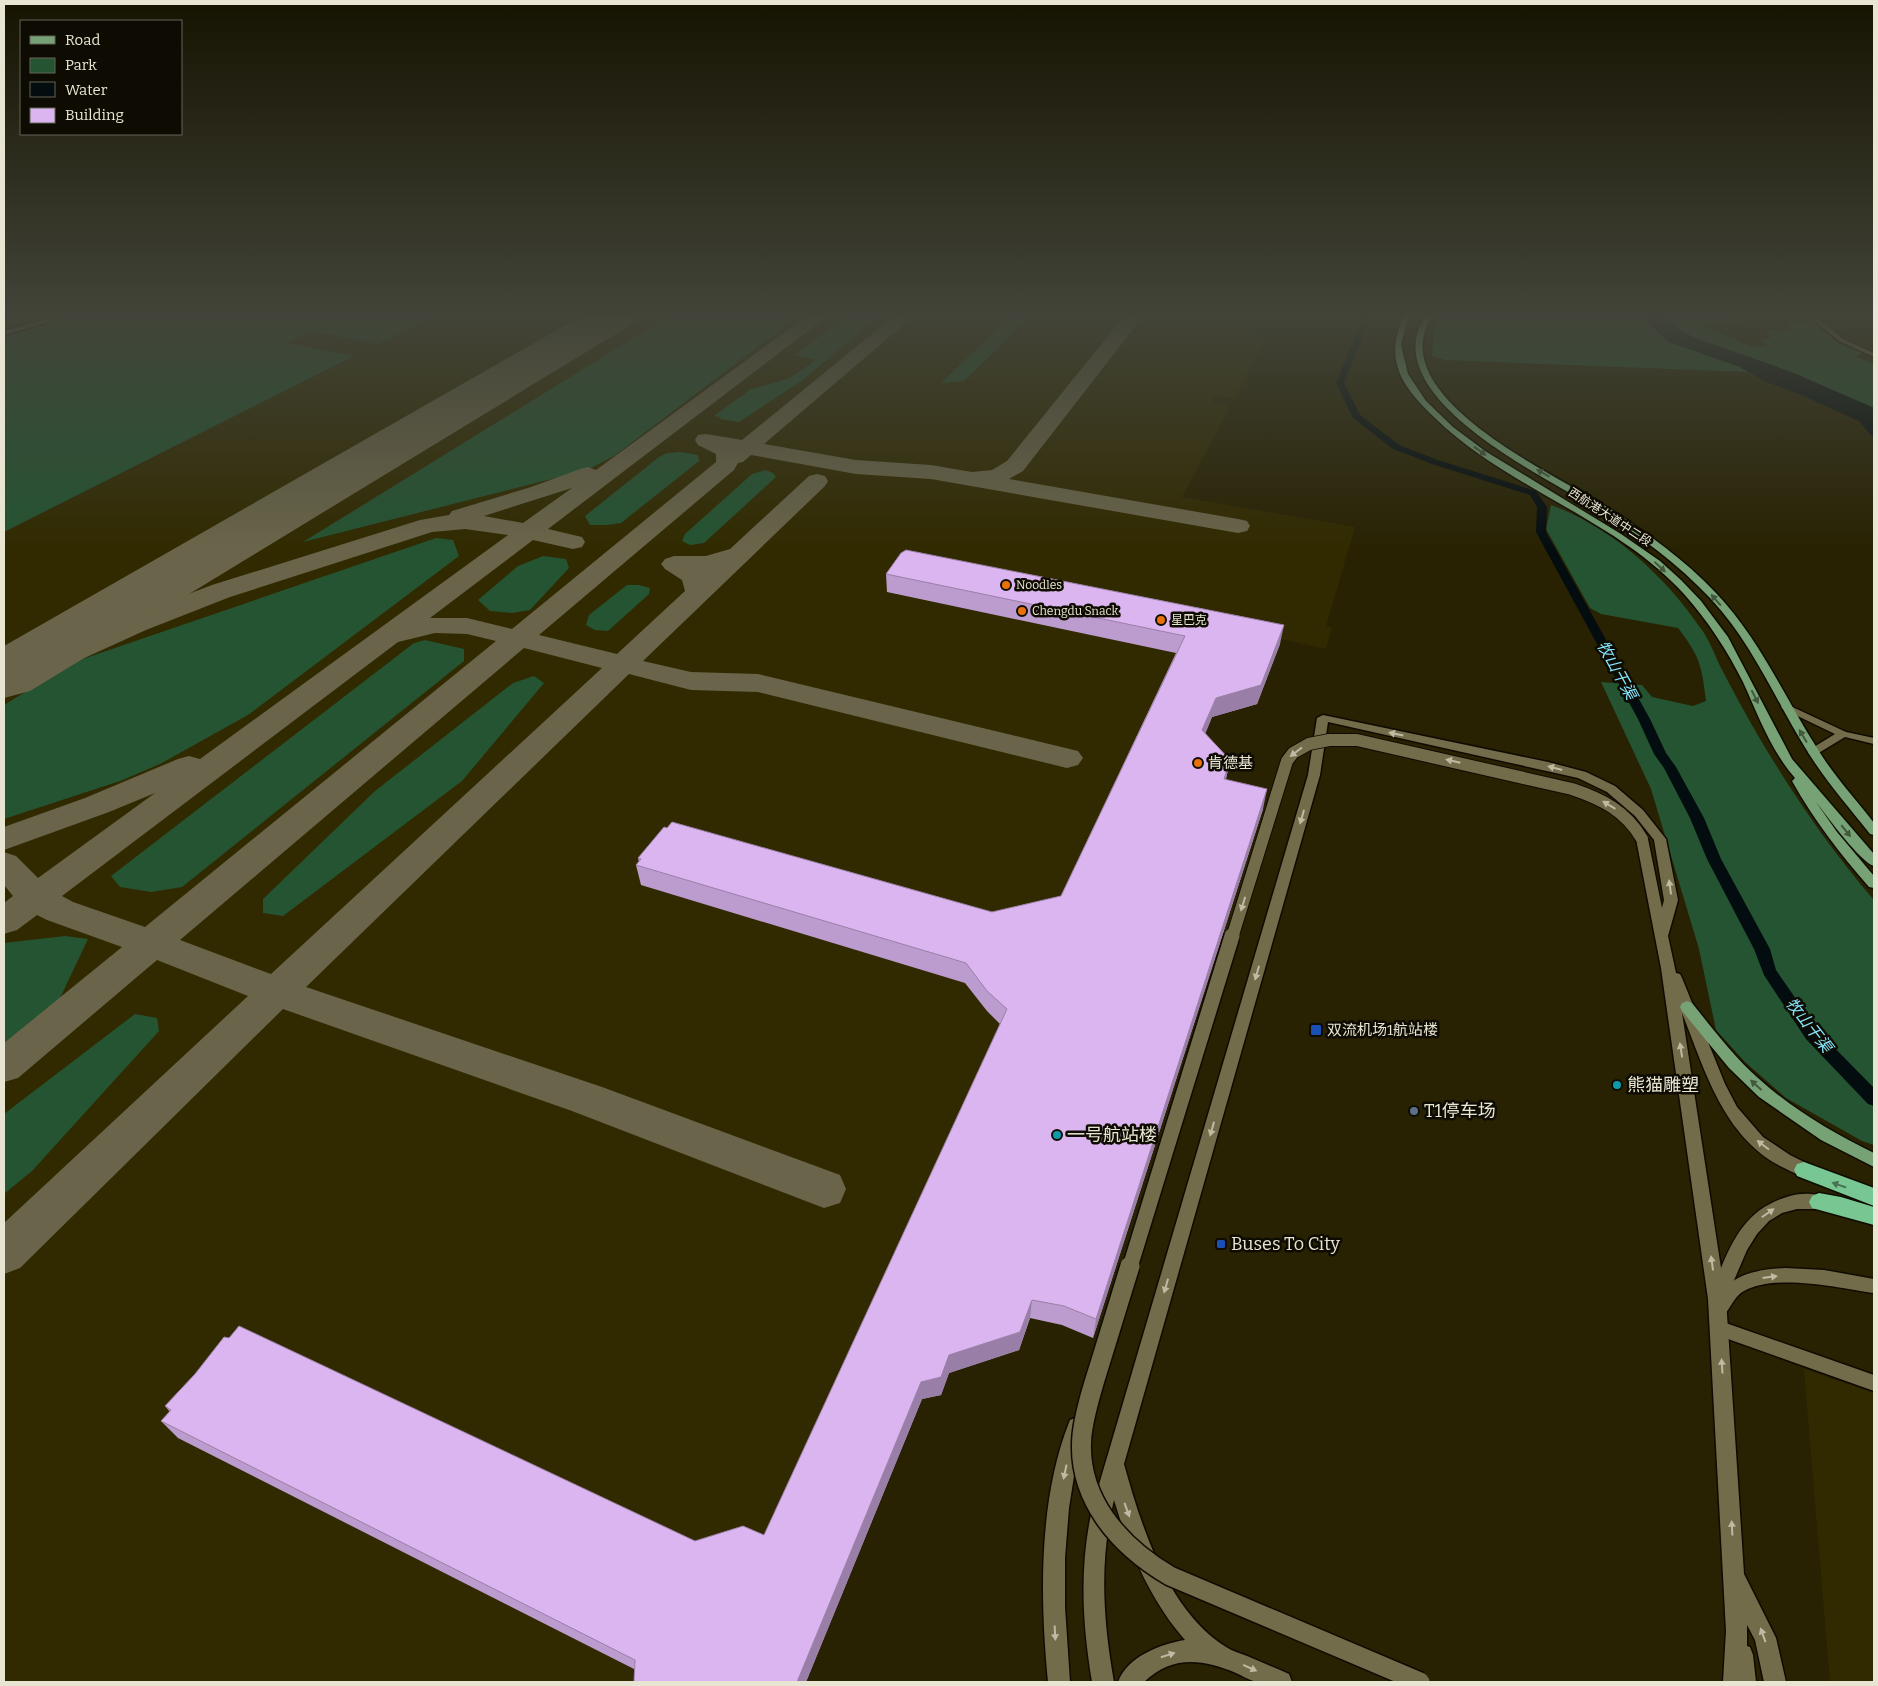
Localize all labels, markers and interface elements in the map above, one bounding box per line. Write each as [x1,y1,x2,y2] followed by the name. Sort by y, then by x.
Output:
[20,20,182,135] legend
[65,31,100,49] text: Road
[65,56,97,74] text: Park
[65,81,108,99] text: Water
[65,106,124,124] text: Building
[1473,446,1487,456] one-way arrow
[1536,469,1549,478] one-way arrow
[1566,485,1654,549] street label: 西航港大道中二段
[1654,561,1666,573] one-way arrow
[1016,578,1062,592] place label: Noodles
[1000,579,1012,591] marker: Noodles
[1710,593,1721,606] one-way arrow
[1032,604,1118,618] place label: Chengdu Snack
[1016,605,1028,617] marker: Chengdu Snack
[1171,613,1207,627] place label: 星巴克
[1155,614,1167,626] marker: 星巴克
[1593,637,1642,704] water label: 牧山干渠
[1751,690,1759,705] one-way arrow
[1388,729,1404,737] one-way arrow
[1799,729,1808,742] one-way arrow
[1289,747,1303,757] one-way arrow
[1208,754,1253,772] place label: 肯德基
[1445,756,1461,764] one-way arrow
[1192,757,1204,769] marker: 肯德基
[1547,763,1562,771] one-way arrow
[1602,800,1616,809] one-way arrow
[1298,810,1306,825] one-way arrow
[1840,825,1851,837] one-way arrow
[1665,879,1673,895] one-way arrow
[1239,896,1246,911] one-way arrow
[1252,966,1260,981] one-way arrow
[1782,994,1837,1058] water label: 牧山干渠
[1327,1021,1438,1039] place label: 双流机场1航站楼
[1309,1023,1323,1037] marker: 双流机场1航站楼
[1677,1041,1685,1057] one-way arrow
[1627,1074,1699,1096] place label: 熊猫雕塑
[1611,1079,1623,1091] marker: 熊猫雕塑
[1749,1079,1762,1090] one-way arrow
[1424,1100,1496,1122] place label: T1停车场
[1408,1105,1420,1117] marker: T1停车场
[1207,1122,1215,1137] one-way arrow
[1067,1124,1157,1146] place label: 一号航站楼
[1051,1129,1063,1141] marker: 一号航站楼
[1756,1140,1769,1151] one-way arrow
[1831,1180,1846,1188] one-way arrow
[1761,1208,1775,1218] one-way arrow
[1231,1233,1340,1255] place label: Buses To City
[1215,1238,1227,1250] marker: Buses To City
[1708,1254,1716,1270] one-way arrow
[1763,1273,1779,1281] one-way arrow
[1162,1278,1170,1293] one-way arrow
[1717,1358,1725,1374] one-way arrow
[1061,1464,1069,1479] one-way arrow
[1124,1503,1131,1518] one-way arrow
[1727,1520,1735,1536] one-way arrow
[1051,1625,1059,1641] one-way arrow
[1759,1627,1767,1642] one-way arrow
[1161,1651,1176,1659] one-way arrow
[1243,1665,1257,1673] one-way arrow

